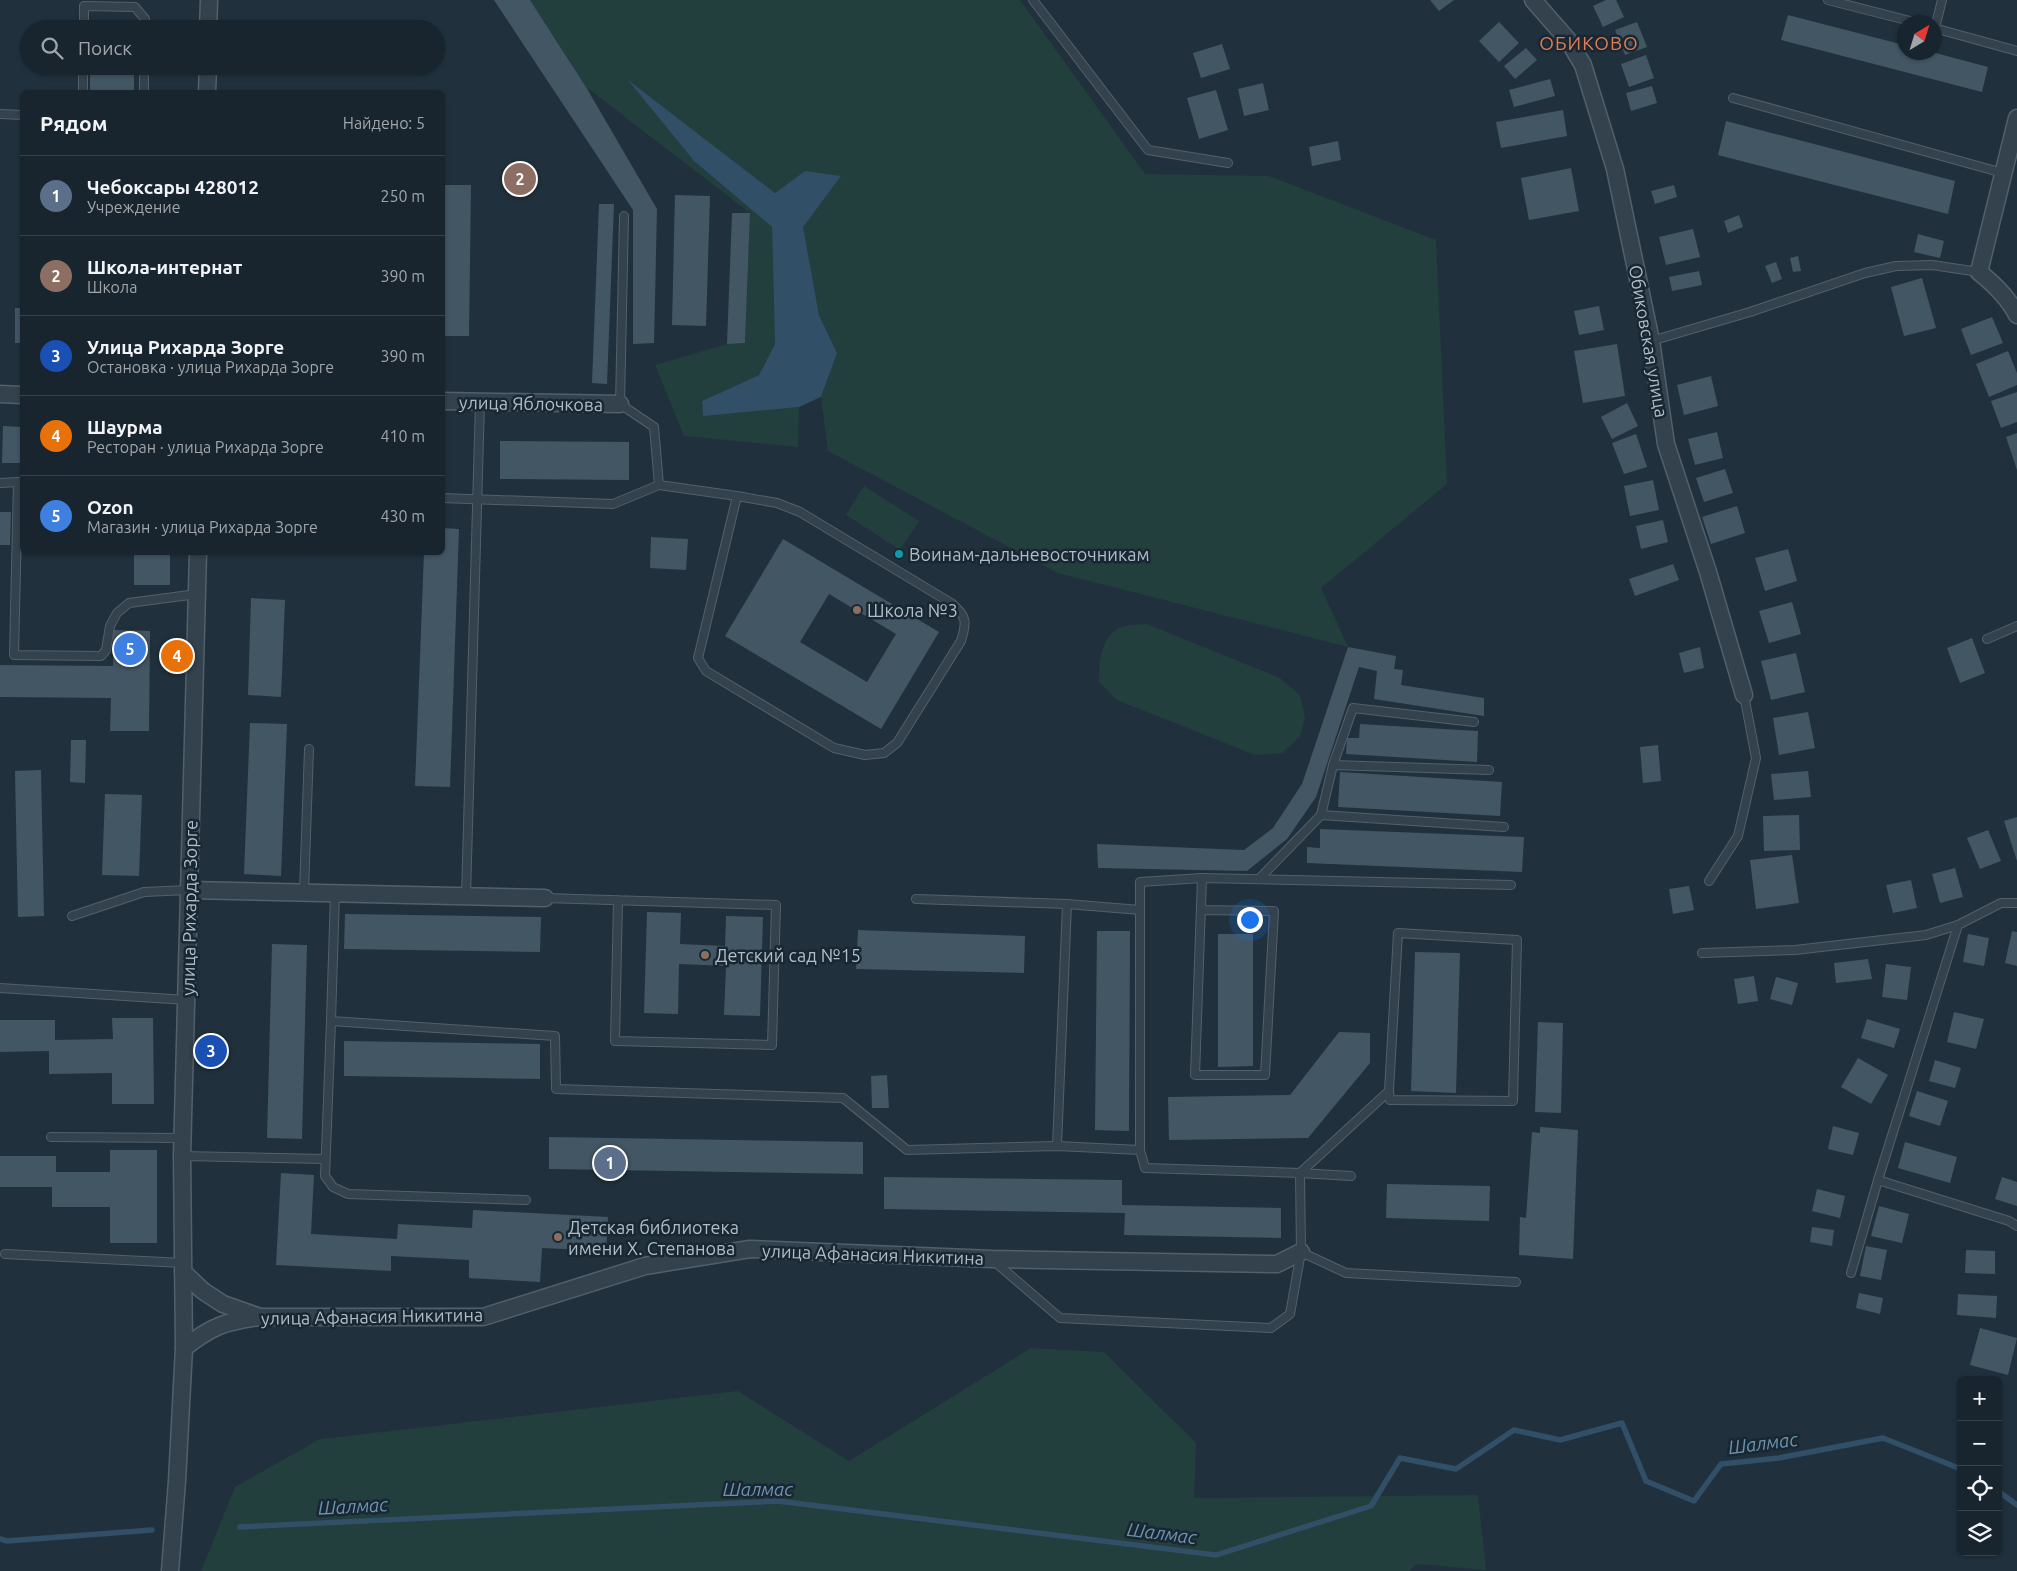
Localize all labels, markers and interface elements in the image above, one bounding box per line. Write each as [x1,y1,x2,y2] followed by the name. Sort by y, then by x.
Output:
[1897,15,1942,60] north arrow
[20,20,445,75] search box
[1539,32,1639,54] district label: ОБИКОВО
[38,34,66,62] icon: search
[78,37,132,59] text: Поиск
[40,111,108,135] text: Рядом
[343,114,425,132] text: Найдено: 5
[504,160,536,198] pin: 2
[87,176,259,198] text: Чебоксары 428012
[51,187,61,205] text: 1
[380,187,425,205] text: 250 m
[87,198,181,216] text: Учреждение
[87,256,242,278] text: Школа-интернат
[1626,263,1672,419] street label: Обиковская улица
[51,267,61,285] text: 2
[380,267,425,285] text: 390 m
[87,278,137,296] text: Школа
[87,336,284,358] text: Улица Рихарда Зорге
[51,347,61,365] text: 3
[380,347,425,365] text: 390 m
[87,358,334,376] text: Остановка · улица Рихарда Зорге
[459,392,603,414] street label: улица Яблочкова
[87,416,163,438] text: Шаурма
[51,427,61,445] text: 4
[380,427,425,445] text: 410 m
[87,438,324,456] text: Ресторан · улица Рихарда Зорге
[87,496,134,518] text: Ozon
[51,507,61,525] text: 5
[380,507,425,525] text: 430 m
[87,518,318,536] text: Магазин · улица Рихарда Зорге
[909,544,1150,564] place label: Воинам-дальневосточникам
[893,548,905,560] marker: Воинам-дальневосточникам
[867,600,958,620] place label: Школа №3
[851,604,863,616] marker: Школа №3
[114,630,146,668] pin: 5
[161,637,193,675] pin: 4
[177,820,201,996] street label: улица Рихарда Зорге
[1237,907,1263,933] your location
[715,945,861,965] place label: Детский сад №15
[699,949,711,961] marker: Детский сад №15
[195,1032,227,1070] pin: 3
[594,1144,626,1182] pin: 1
[568,1217,739,1258] place label: Детская библиотека имени Х. Степанова
[552,1231,564,1243] marker: Детская библиотека имени Х. Степанова
[762,1240,984,1268] street label: улица Афанасия Никитина
[261,1304,483,1328] street label: улица Афанасия Никитина
[1957,1376,2002,1556] map controls
[1957,1376,2002,1421] button: +
[1957,1421,2002,1466] button: −
[1727,1428,1799,1458] water label: Шалмас
[1957,1466,2002,1511] button: locate
[723,1478,793,1500] water label: Шалмас
[317,1493,389,1519] water label: Шалмас
[1957,1511,2002,1556] button: layers
[1126,1518,1198,1548] water label: Шалмас

